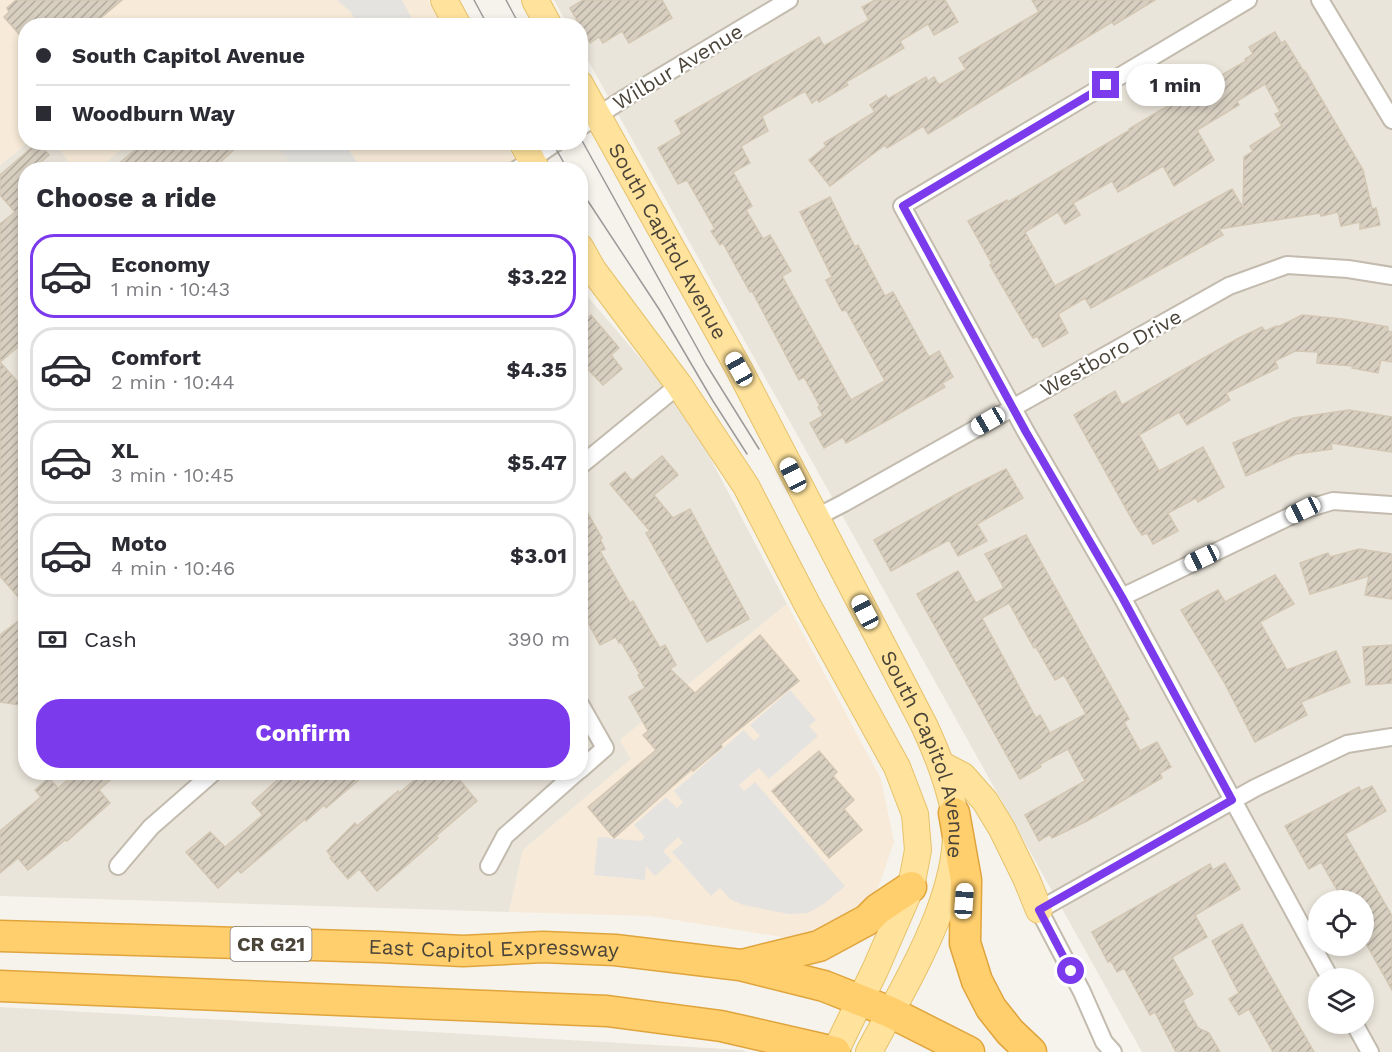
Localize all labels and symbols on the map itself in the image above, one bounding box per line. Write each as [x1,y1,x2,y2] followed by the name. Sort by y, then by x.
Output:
[608,18,747,115] street label: Wilbur Avenue
[1127,64,1226,106] callout: 1 min
[1092,71,1119,98] route end
[603,138,733,343] street label: South Capitol Avenue
[1036,303,1186,402] street label: Westboro Drive
[722,349,756,389] car
[968,404,1008,438] car
[777,455,809,495] car
[1283,494,1323,526] car
[1182,542,1222,574] car
[849,592,881,632] car
[876,646,969,860] street label: South Capitol Avenue
[954,882,974,920] car
[230,927,312,961] road number: CR G21
[368,934,620,963] street label: East Capitol Expressway
[1057,957,1084,984] route start

